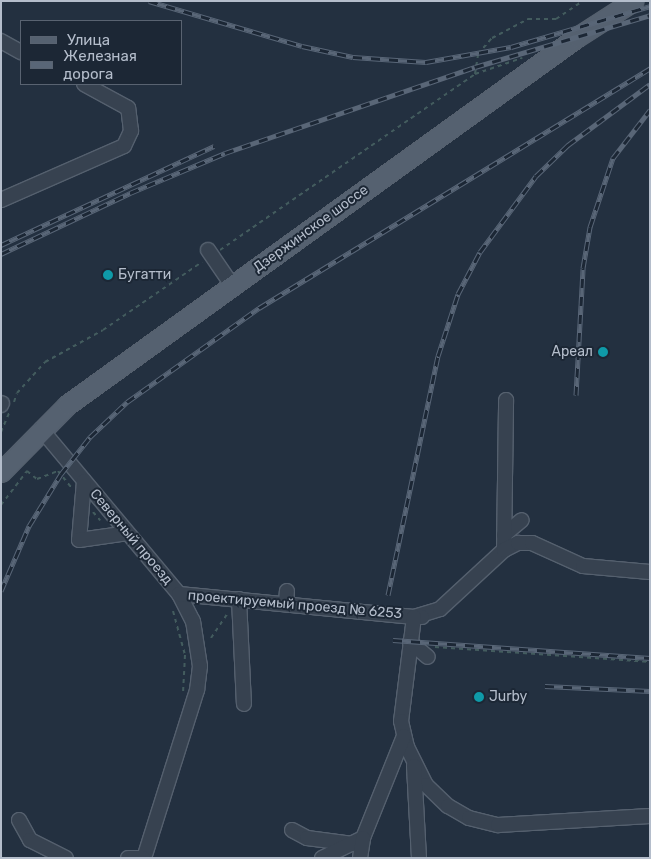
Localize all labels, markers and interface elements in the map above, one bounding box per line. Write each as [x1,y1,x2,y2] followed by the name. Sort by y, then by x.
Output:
[20,20,182,85] legend
[67,31,110,49] text: Улица
[63,47,137,83] text: Железная дорога
[250,182,372,276] street label: Дзержинское шоссе
[118,267,171,283] place label: Бугатти
[102,269,114,281] marker: Бугатти
[552,344,593,360] place label: Ареал
[597,346,609,358] marker: Ареал
[86,486,176,588] street label: Северный проезд
[187,587,403,623] street label: проектируемый проезд № 6253
[489,689,527,705] place label: Jurby
[473,691,485,703] marker: Jurby

